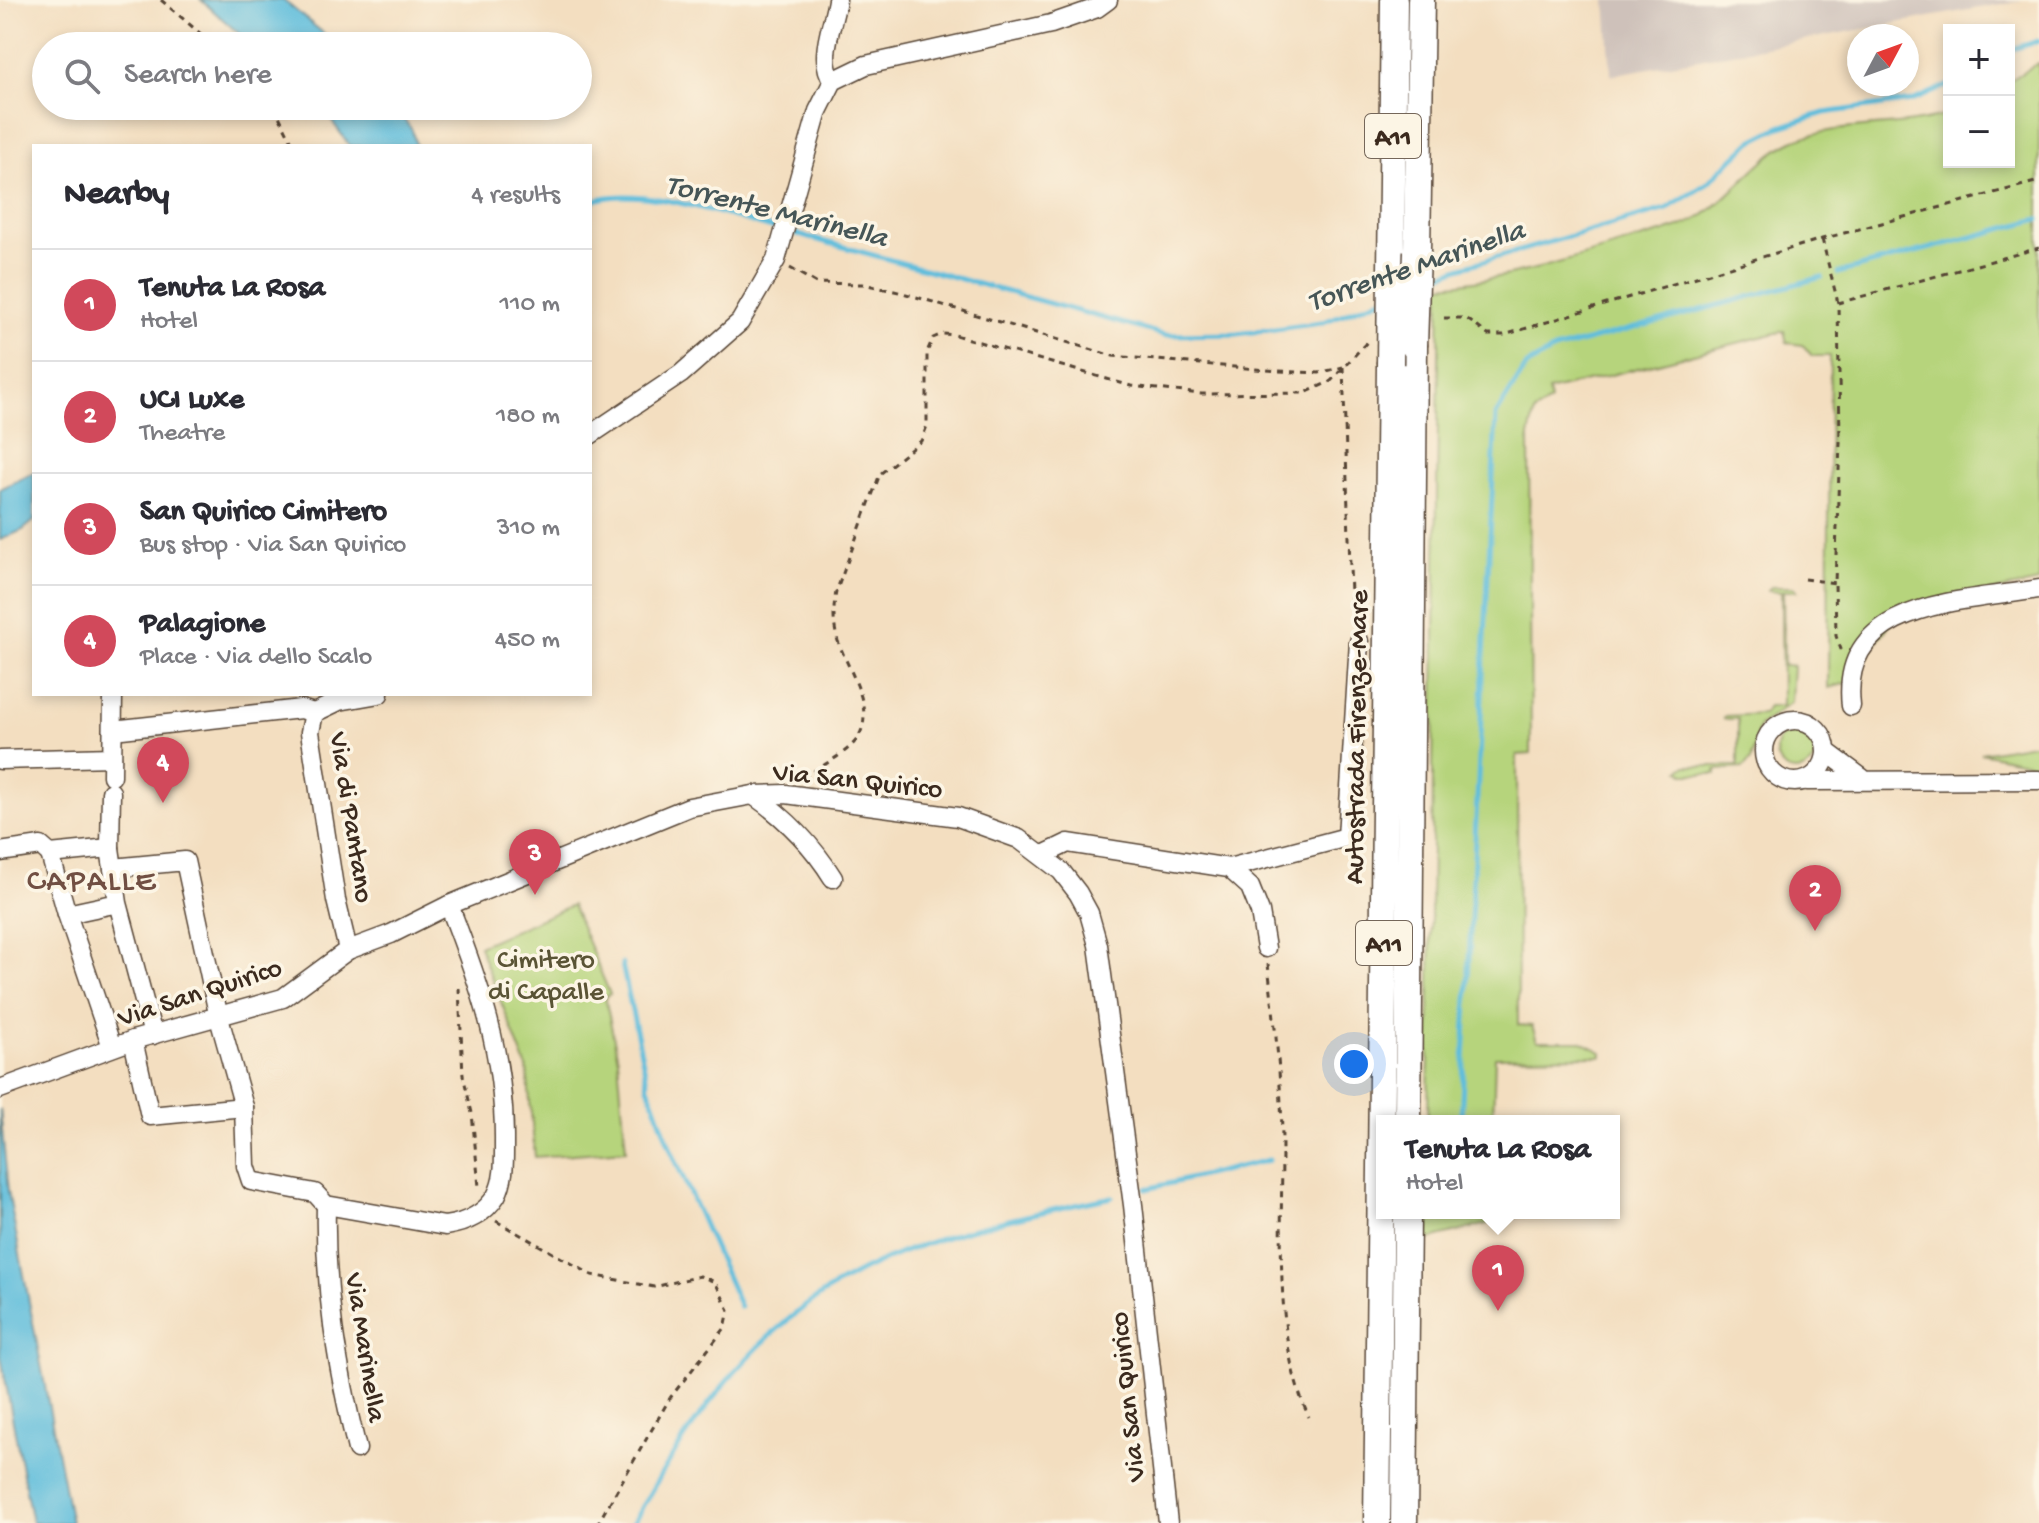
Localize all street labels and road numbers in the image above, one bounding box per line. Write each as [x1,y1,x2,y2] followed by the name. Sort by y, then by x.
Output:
[1365,114,1421,158] road number: A11
[1339,589,1378,885] street label: Autostrada Firenze-Mare
[320,729,379,905] street label: Via di Pantano
[770,757,944,808] street label: Via San Quirico
[1356,921,1412,965] road number: A11
[113,952,286,1037] street label: Via San Quirico
[335,1270,392,1426] street label: Via Marinella
[1104,1310,1155,1484] street label: Via San Quirico

